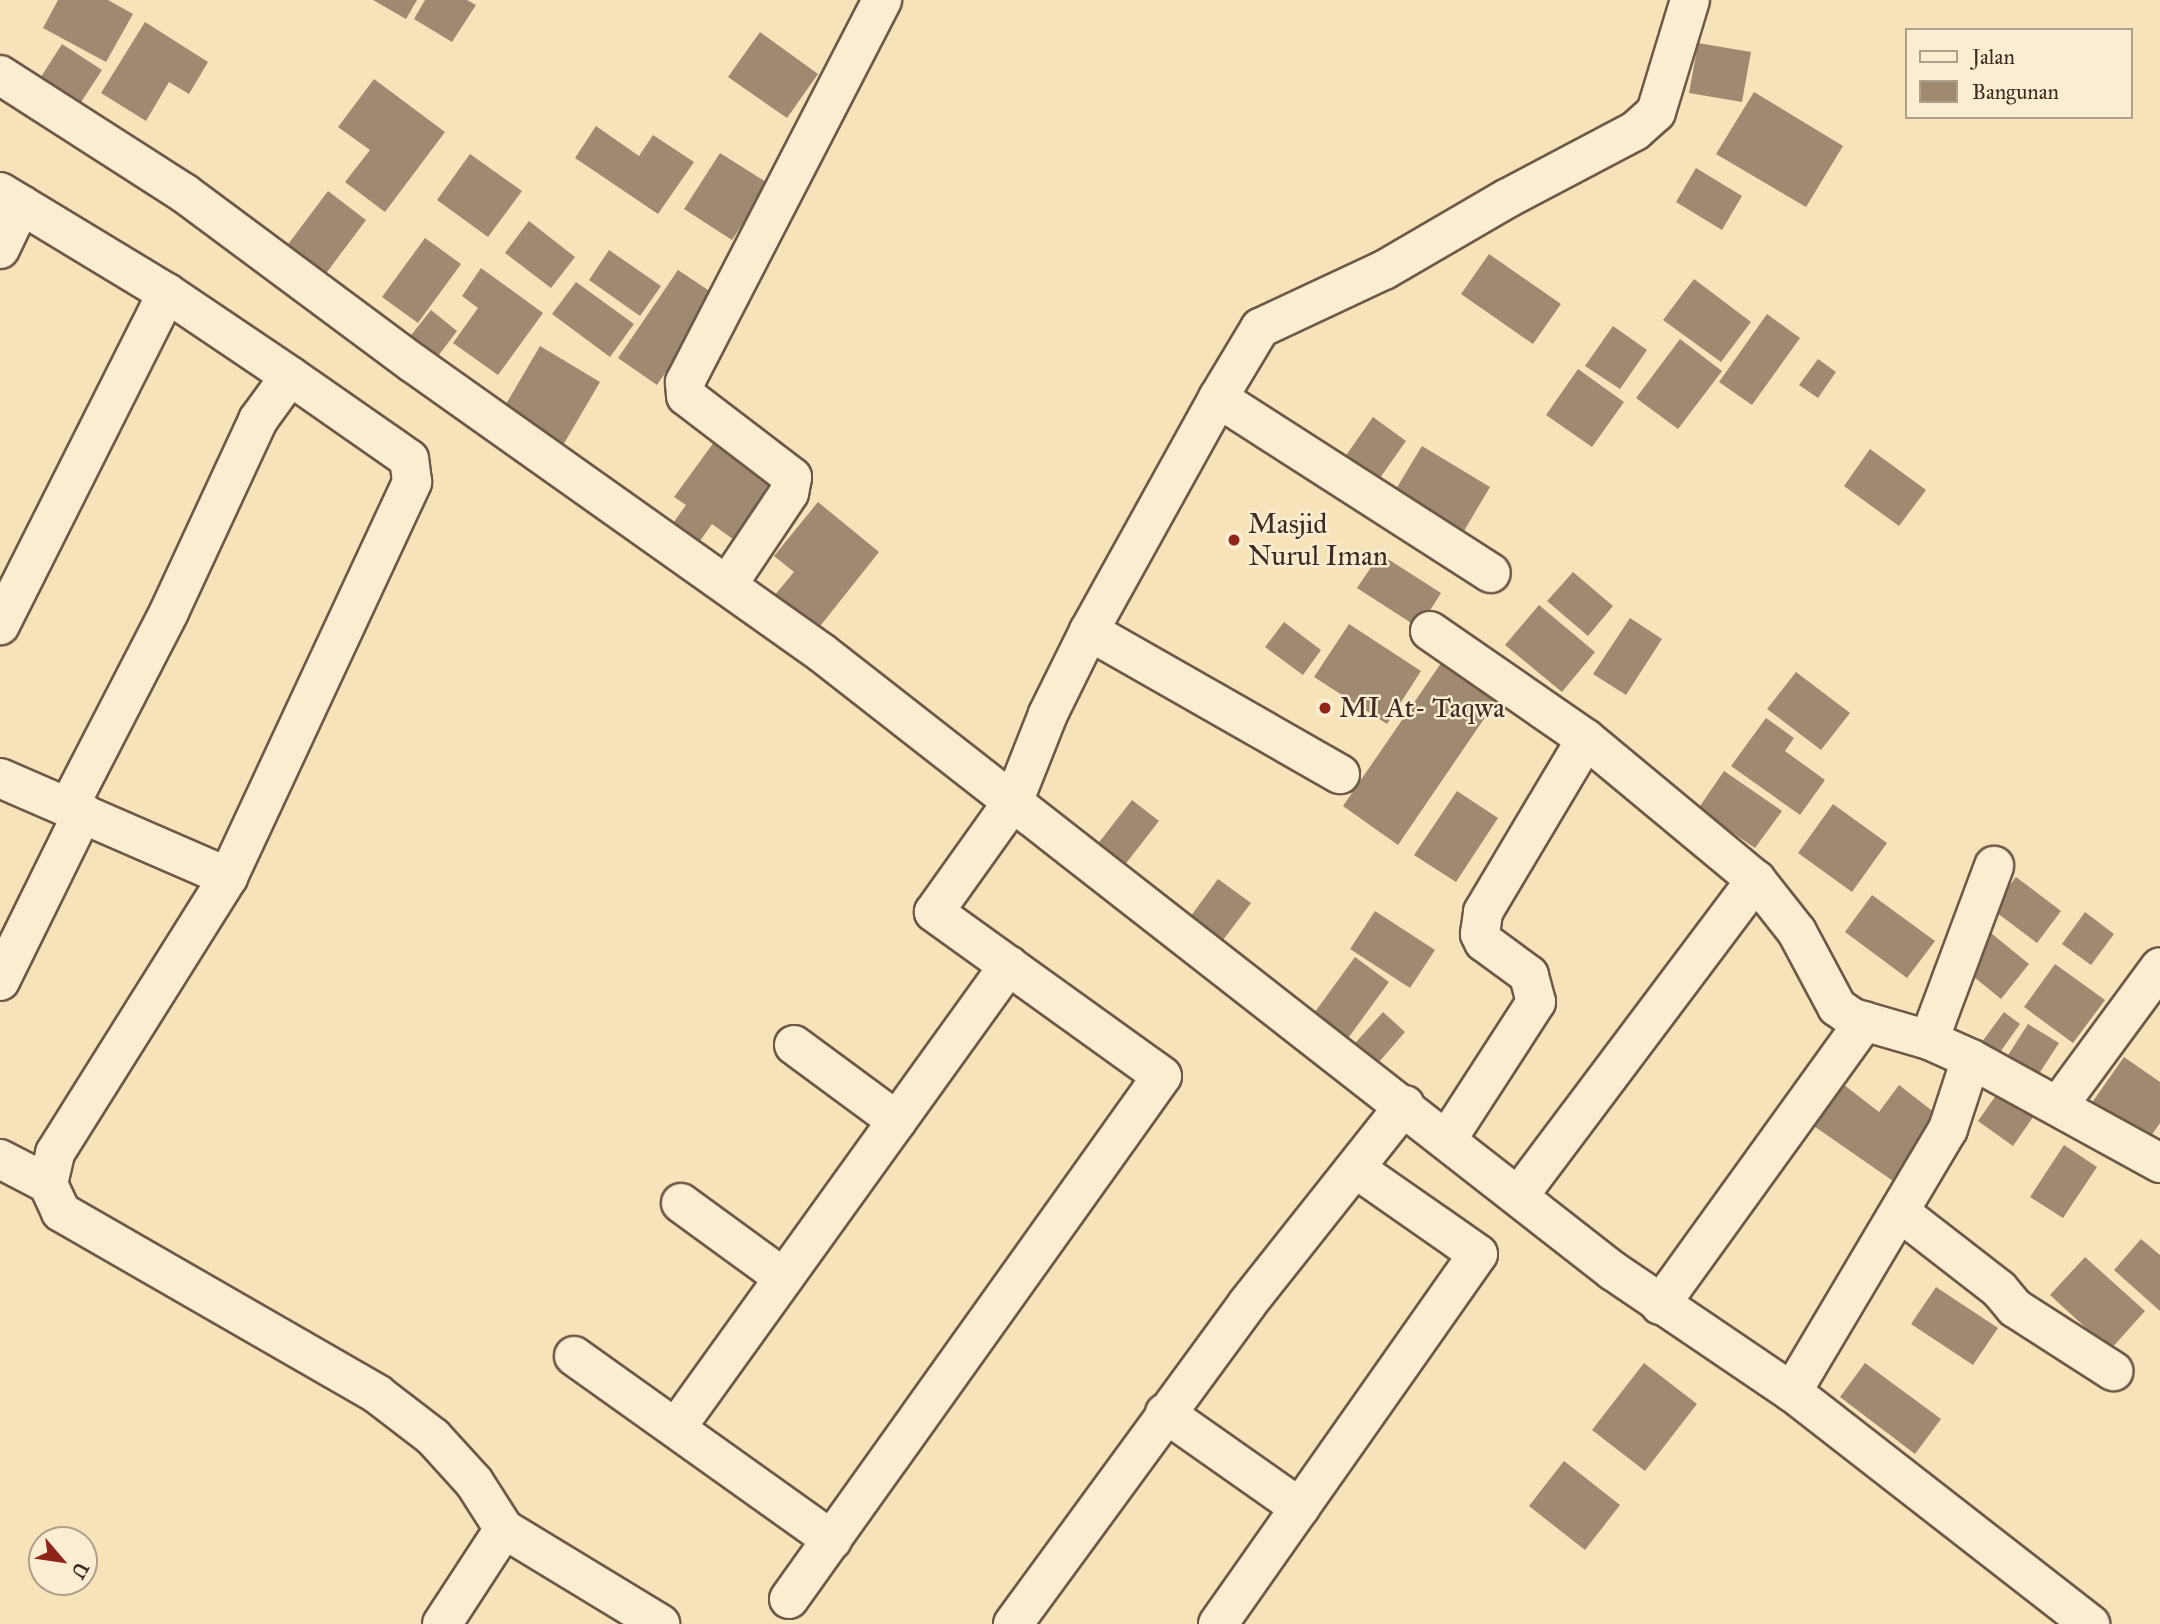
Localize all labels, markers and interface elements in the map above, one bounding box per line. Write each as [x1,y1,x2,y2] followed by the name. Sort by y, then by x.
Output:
[1904,28,2132,119] legend
[1972,44,2015,70] text: Jalan
[1972,79,2059,105] text: Bangunan
[1248,507,1388,573] place label: Masjid Nurul Iman
[1226,532,1242,548] marker: Masjid Nurul Iman
[1339,691,1505,725] place label: MI At- Taqwa
[1317,700,1333,716] marker: MI At- Taqwa
[28,1526,98,1596] north arrow
[66,1558,94,1583] text: U

